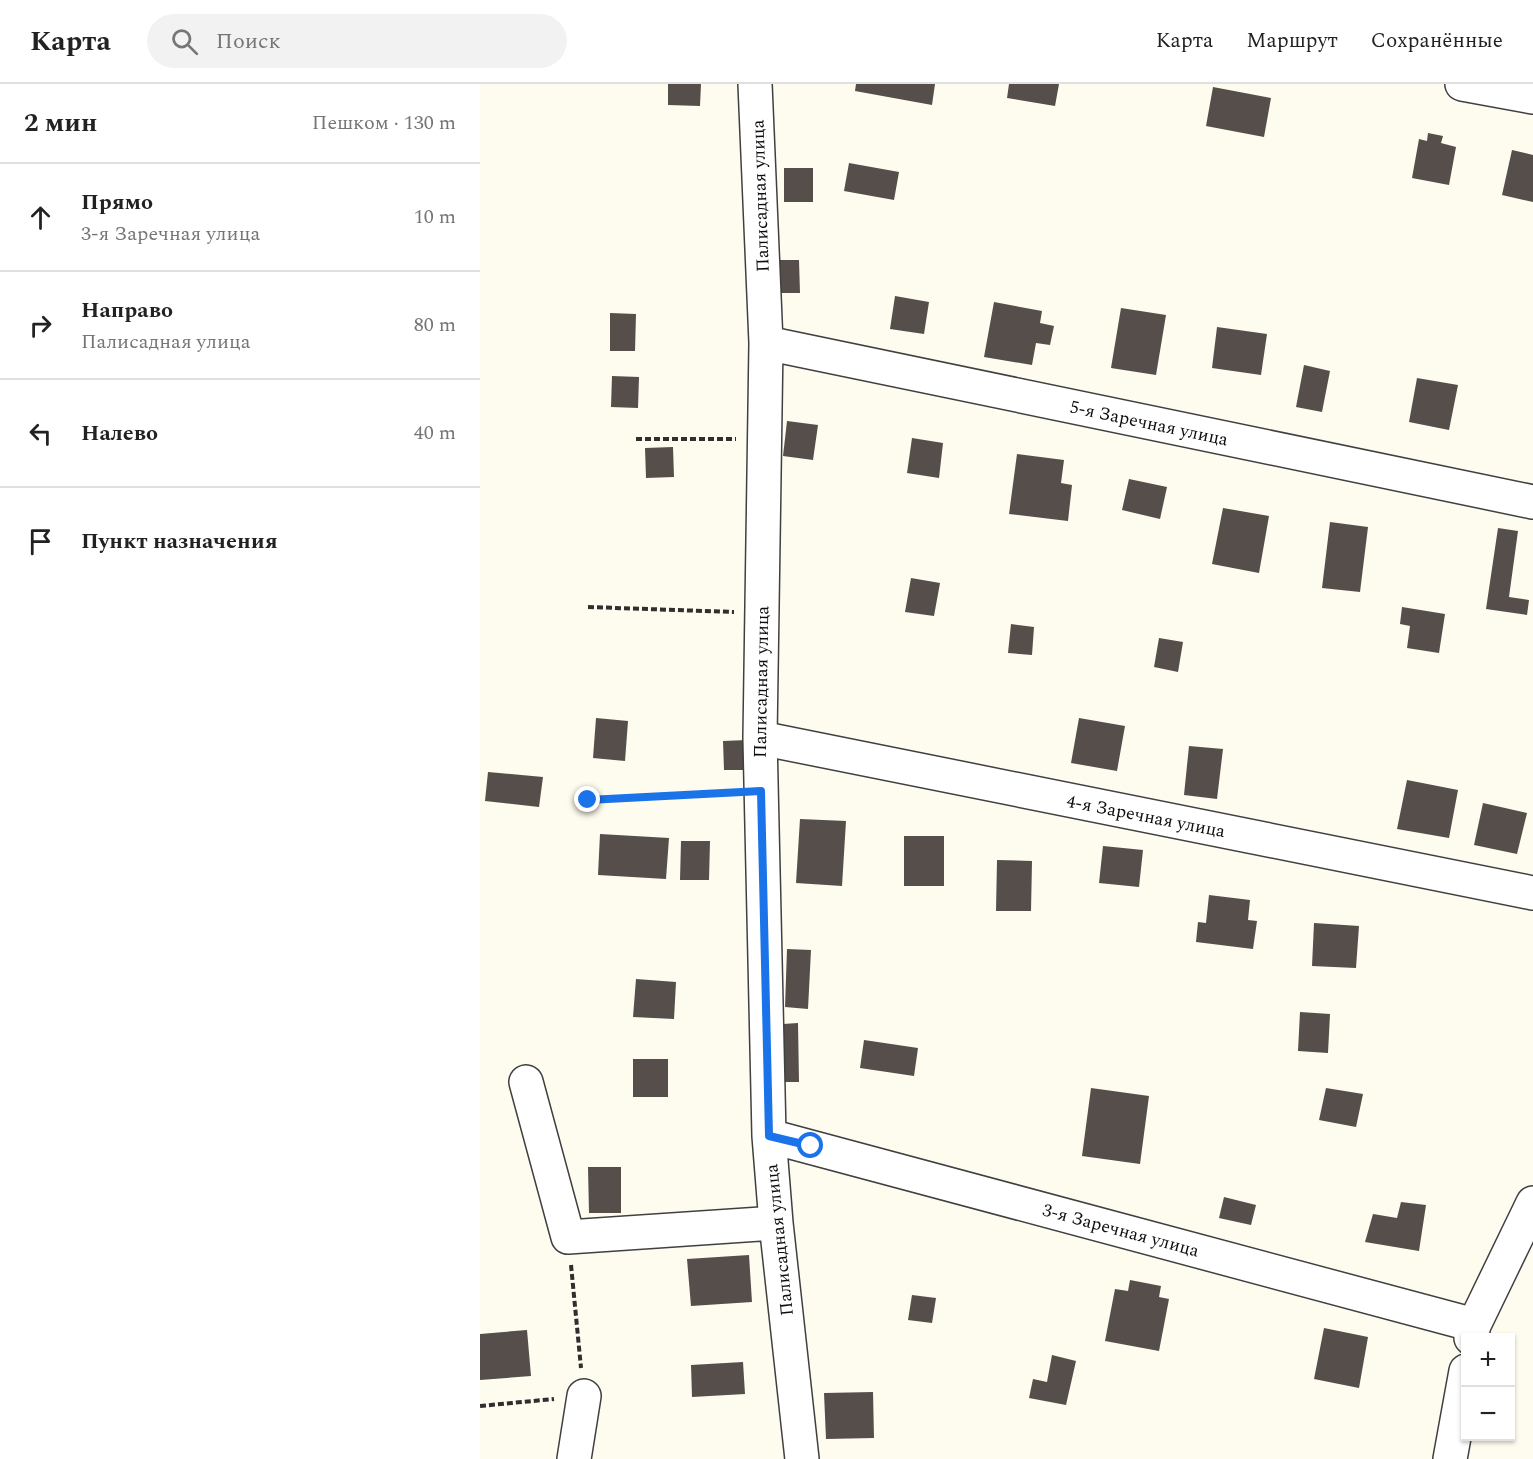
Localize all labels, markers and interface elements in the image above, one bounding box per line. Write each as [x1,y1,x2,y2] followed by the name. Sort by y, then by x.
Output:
[147,14,567,68] search box
[30,20,111,63] text: Карта
[168,25,201,58] icon: search
[216,25,281,58] text: Поиск
[1156,25,1213,57] text: Карта
[1246,25,1338,57] text: Маршрут
[1371,25,1503,57] text: Сохранённые
[24,103,97,143] text: 2 мин
[312,108,456,138] text: Пешком · 130 m
[744,119,777,273] street label: Палисадная улица
[81,186,153,219] text: Прямо
[24,201,57,234] icon: ahead
[414,202,456,232] text: 10 m
[81,219,260,249] text: 3-я Заречная улица
[81,294,173,327] text: Направо
[24,309,57,342] icon: right
[414,310,456,340] text: 80 m
[81,327,250,357] text: Палисадная улица
[1067,394,1231,453] street label: 5-я Заречная улица
[24,417,57,450] icon: left
[81,417,158,450] text: Налево
[414,418,456,448] text: 40 m
[24,525,57,558] icon: arrive
[81,525,278,558] text: Пункт назначения
[747,605,776,758] street label: Палисадная улица
[574,786,600,812] route end
[1064,788,1228,845] street label: 4-я Заречная улица
[797,1132,823,1158] route start
[758,1162,801,1317] street label: Палисадная улица
[1039,1197,1202,1264] street label: 3-я Заречная улица
[1461,1333,1515,1441] map controls
[1461,1333,1515,1387] button: +
[1461,1387,1515,1441] button: −

